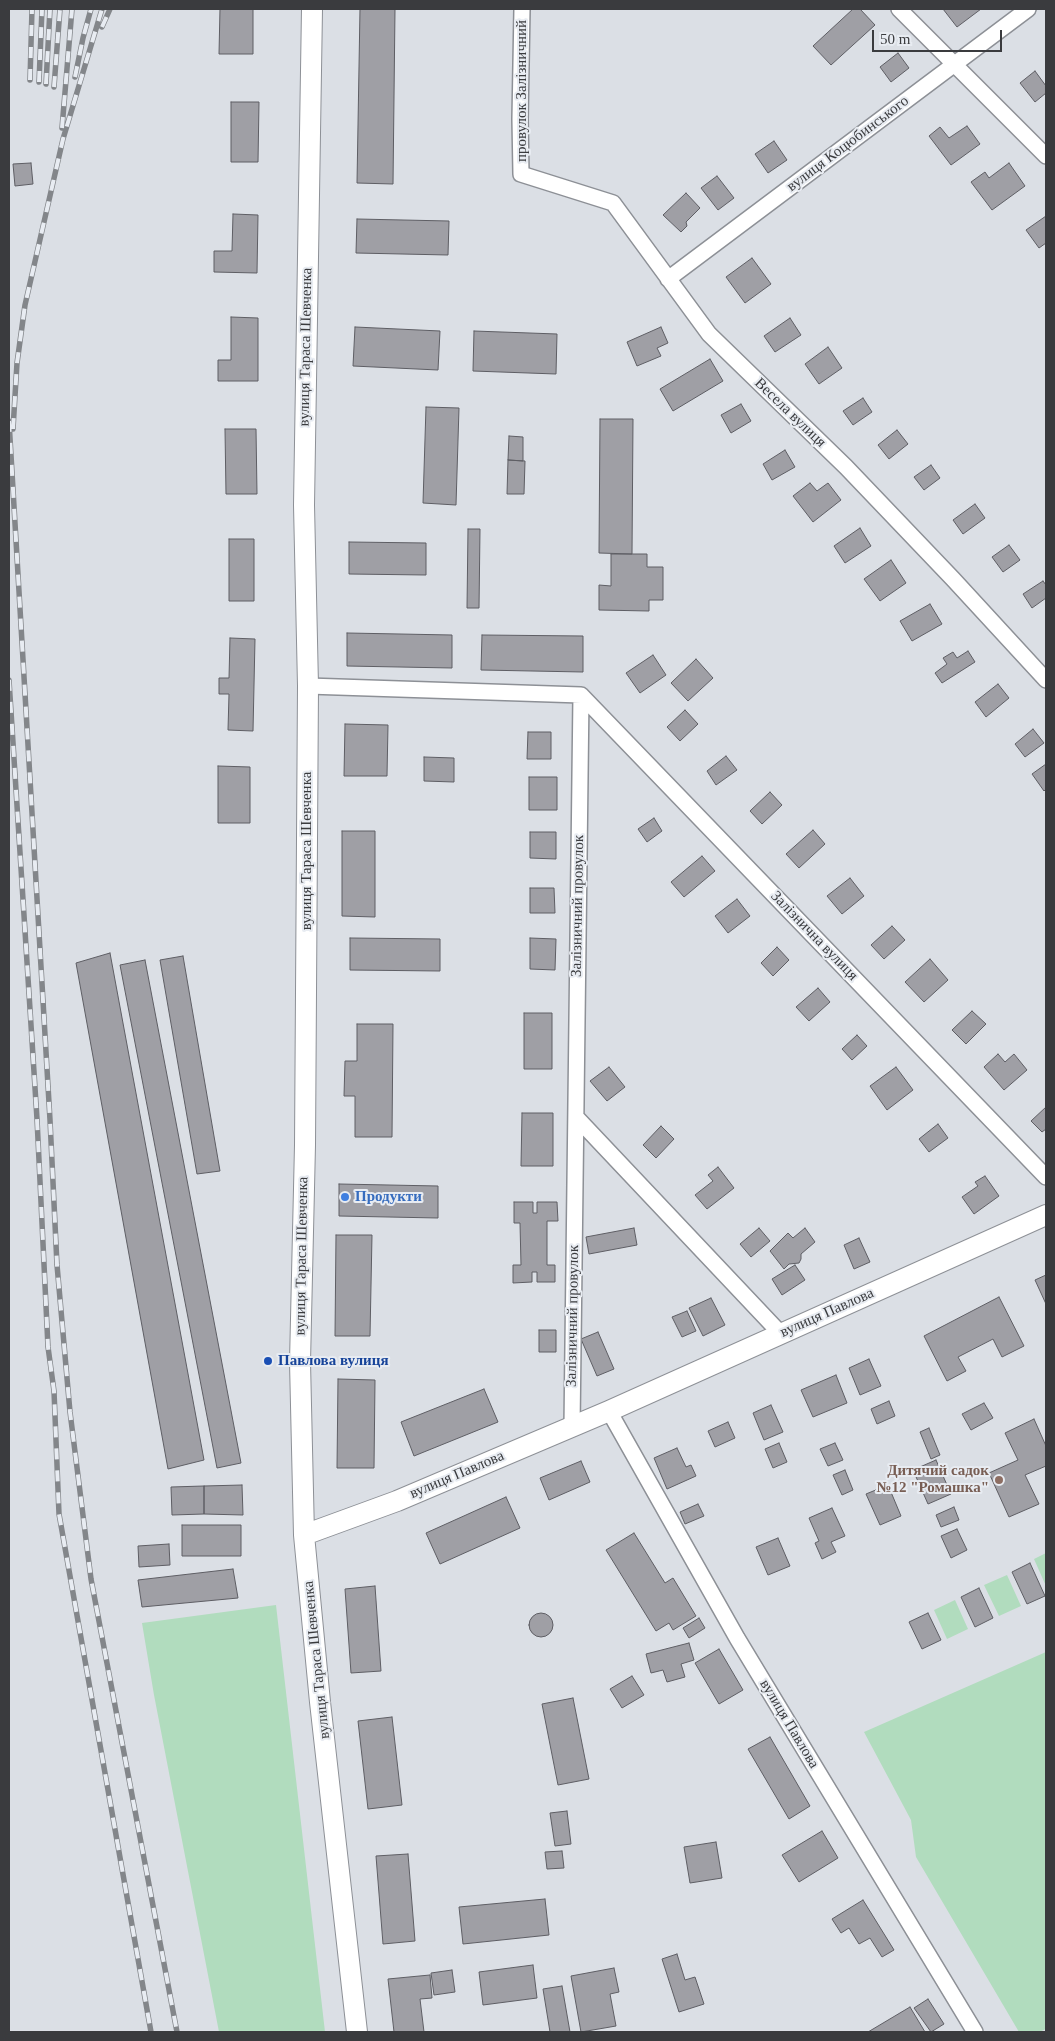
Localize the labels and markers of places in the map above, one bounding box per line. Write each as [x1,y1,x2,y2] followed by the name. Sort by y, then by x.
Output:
[355,1188,422,1206] place label: Продукти
[339,1191,351,1203] marker: Продукти
[278,1352,388,1370] place label: Павлова вулиця
[262,1355,274,1367] marker: Павлова вулиця
[876,1462,989,1497] place label: Дитячий садок №12 "Ромашка"
[993,1474,1005,1486] marker: Дитячий садок №12 "Ромашка"

